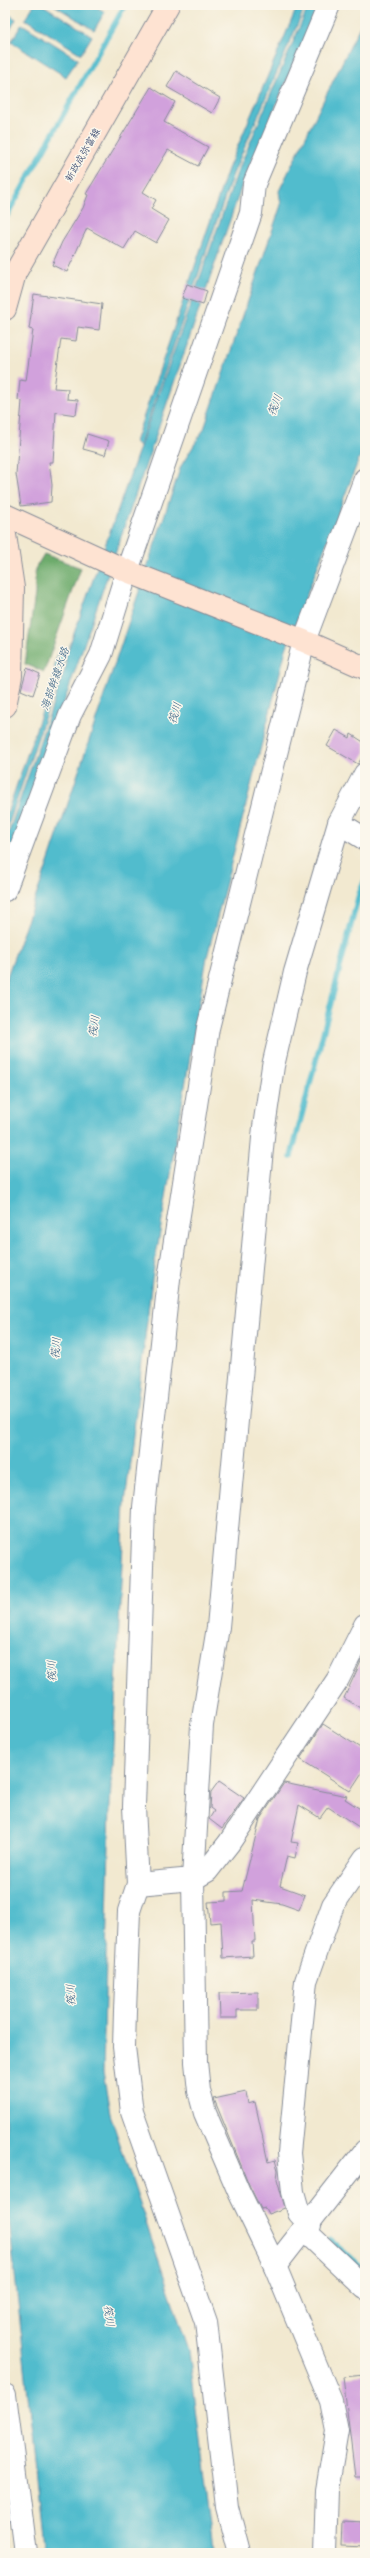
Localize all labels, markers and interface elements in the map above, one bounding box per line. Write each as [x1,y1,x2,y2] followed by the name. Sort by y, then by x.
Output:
[63,126,103,184] street label: 新政成弥富線
[265,392,285,418] water label: 筏川
[38,645,72,712] water label: 海部幹線水路
[166,701,184,725] water label: 筏川
[86,1014,102,1038] water label: 筏川
[49,1337,63,1359] water label: 筏川
[45,1660,59,1682] water label: 筏川
[64,1984,78,2006] water label: 筏川
[101,2304,117,2328] water label: 筏川

